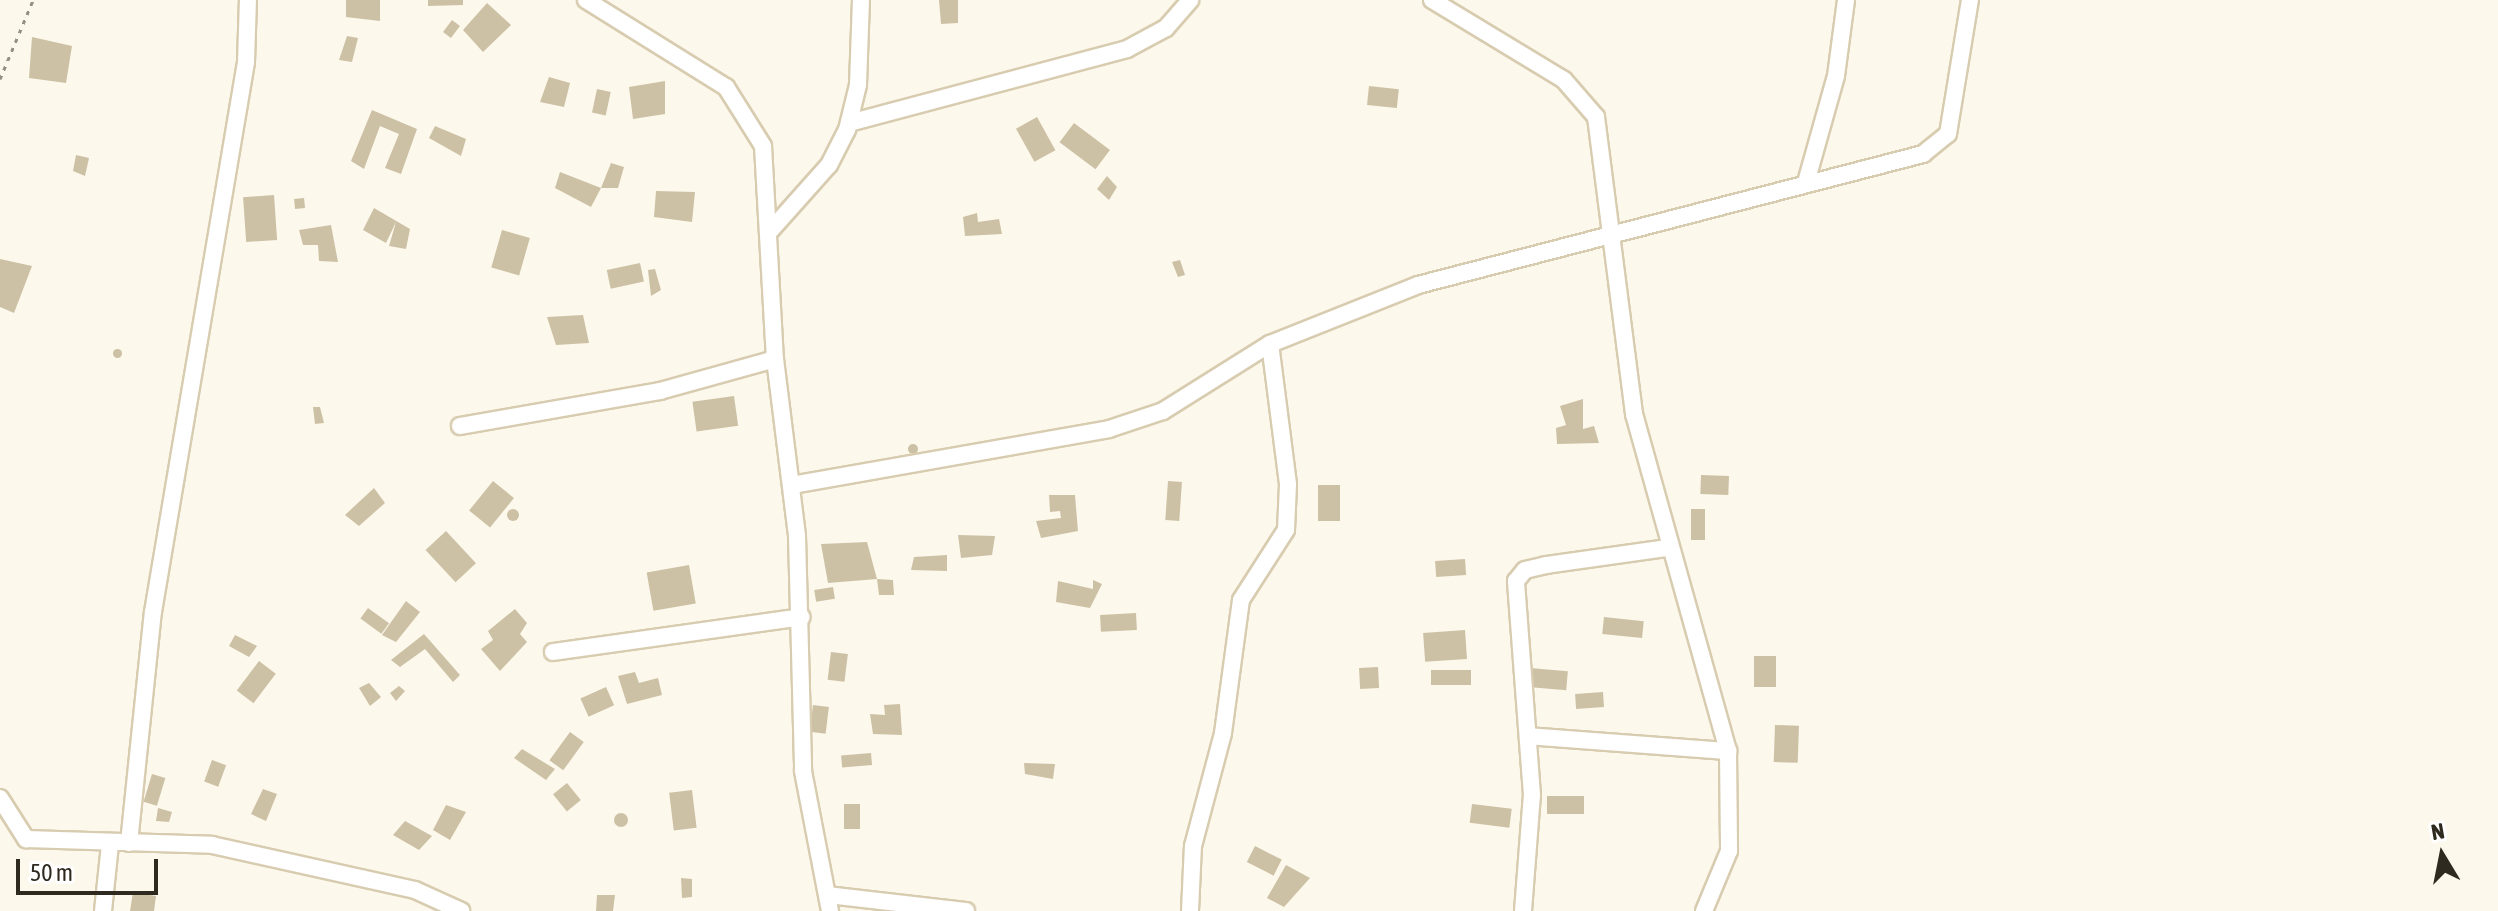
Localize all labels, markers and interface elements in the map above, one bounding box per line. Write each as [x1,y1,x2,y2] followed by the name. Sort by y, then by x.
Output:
[2402,815,2482,895] north arrow
[2429,817,2446,845] text: N
[20,843,162,893] scale bar
[30,859,73,886] text: 50 m

